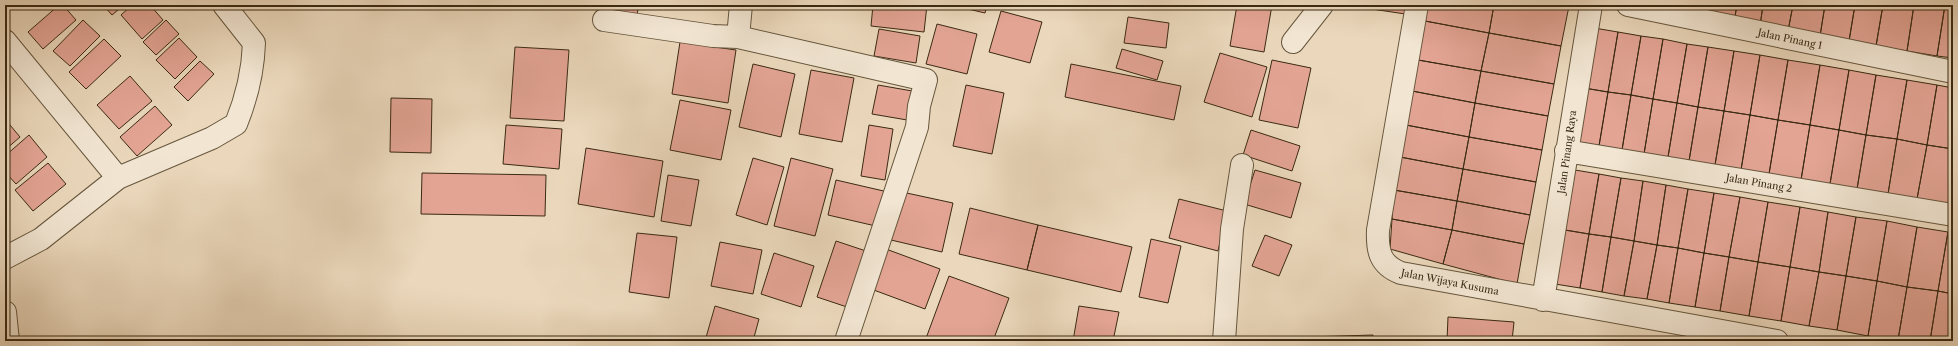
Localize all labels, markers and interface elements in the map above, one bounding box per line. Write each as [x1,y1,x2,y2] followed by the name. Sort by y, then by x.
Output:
[1755,25,1824,52] street label: Jalan Pinang 1
[1554,109,1579,197] street label: Jalan Pinang Raya
[1723,170,1793,195] street label: Jalan Pinang 2
[1398,266,1501,298] street label: Jalan Wijaya Kusuma

